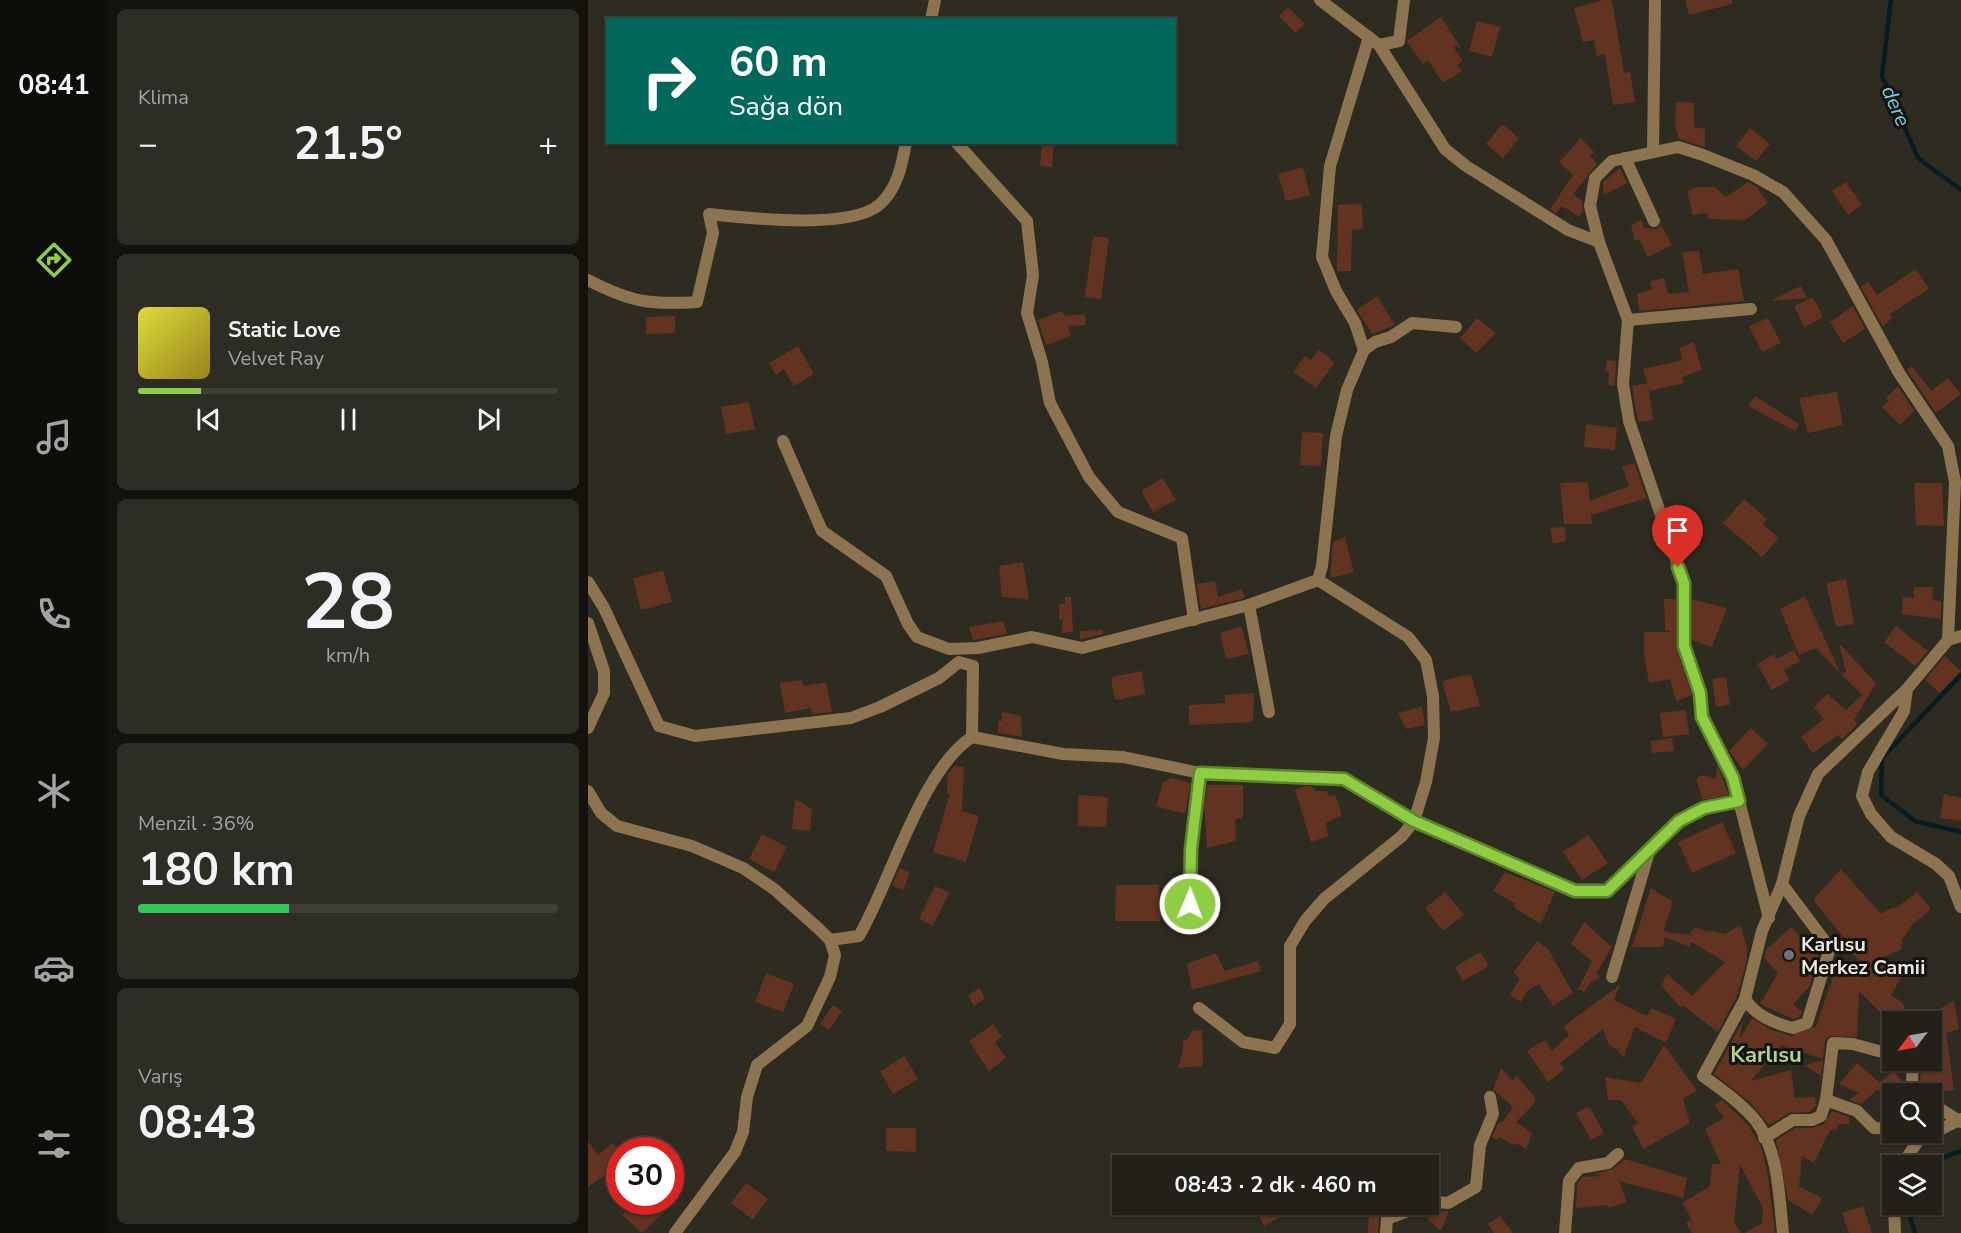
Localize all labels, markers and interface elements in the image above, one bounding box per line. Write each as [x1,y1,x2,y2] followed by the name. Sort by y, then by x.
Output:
[729,34,828,91] text: 60 m
[630,42,708,120] icon: right
[18,67,90,104] text: 08:41
[1875,81,1917,131] water label: dere
[138,84,189,111] text: Klima
[729,88,843,125] text: Sağa dön
[293,114,403,175] text: 21.5°
[138,122,158,167] text: −
[538,122,558,167] text: +
[33,239,75,281] icon: directions
[228,315,341,345] text: Static Love
[228,345,324,372] text: Velvet Ray
[192,403,225,436] icon: previous
[332,403,365,436] icon: pause
[472,403,505,436] icon: next
[33,416,75,458] icon: music
[1652,505,1703,567] pin
[1661,514,1694,547] icon: arrive
[301,549,395,656] text: 28
[33,593,75,635] icon: phone
[326,642,370,669] text: km/h
[33,770,75,812] icon: climate
[138,810,254,837] text: Menzil · 36%
[138,840,295,901] text: 180 km
[1158,872,1222,936] position arrow
[1801,931,1925,981] place label: Karlısu Merkez Camii
[33,947,75,989] icon: car
[1782,948,1796,962] marker: Karlısu Merkez Camii
[1882,1011,1942,1071] north arrow
[1882,1011,1942,1215] map controls
[1730,1040,1802,1070] district label: Karlısu
[138,1063,183,1090] text: Varış
[1882,1083,1942,1143] button: search
[138,1093,257,1154] text: 08:43
[33,1123,75,1165] icon: filters
[606,1137,684,1215] speed limit sign: 30
[1882,1155,1942,1215] button: layers
[1175,1170,1376,1200] text: 08:43 · 2 dk · 460 m

